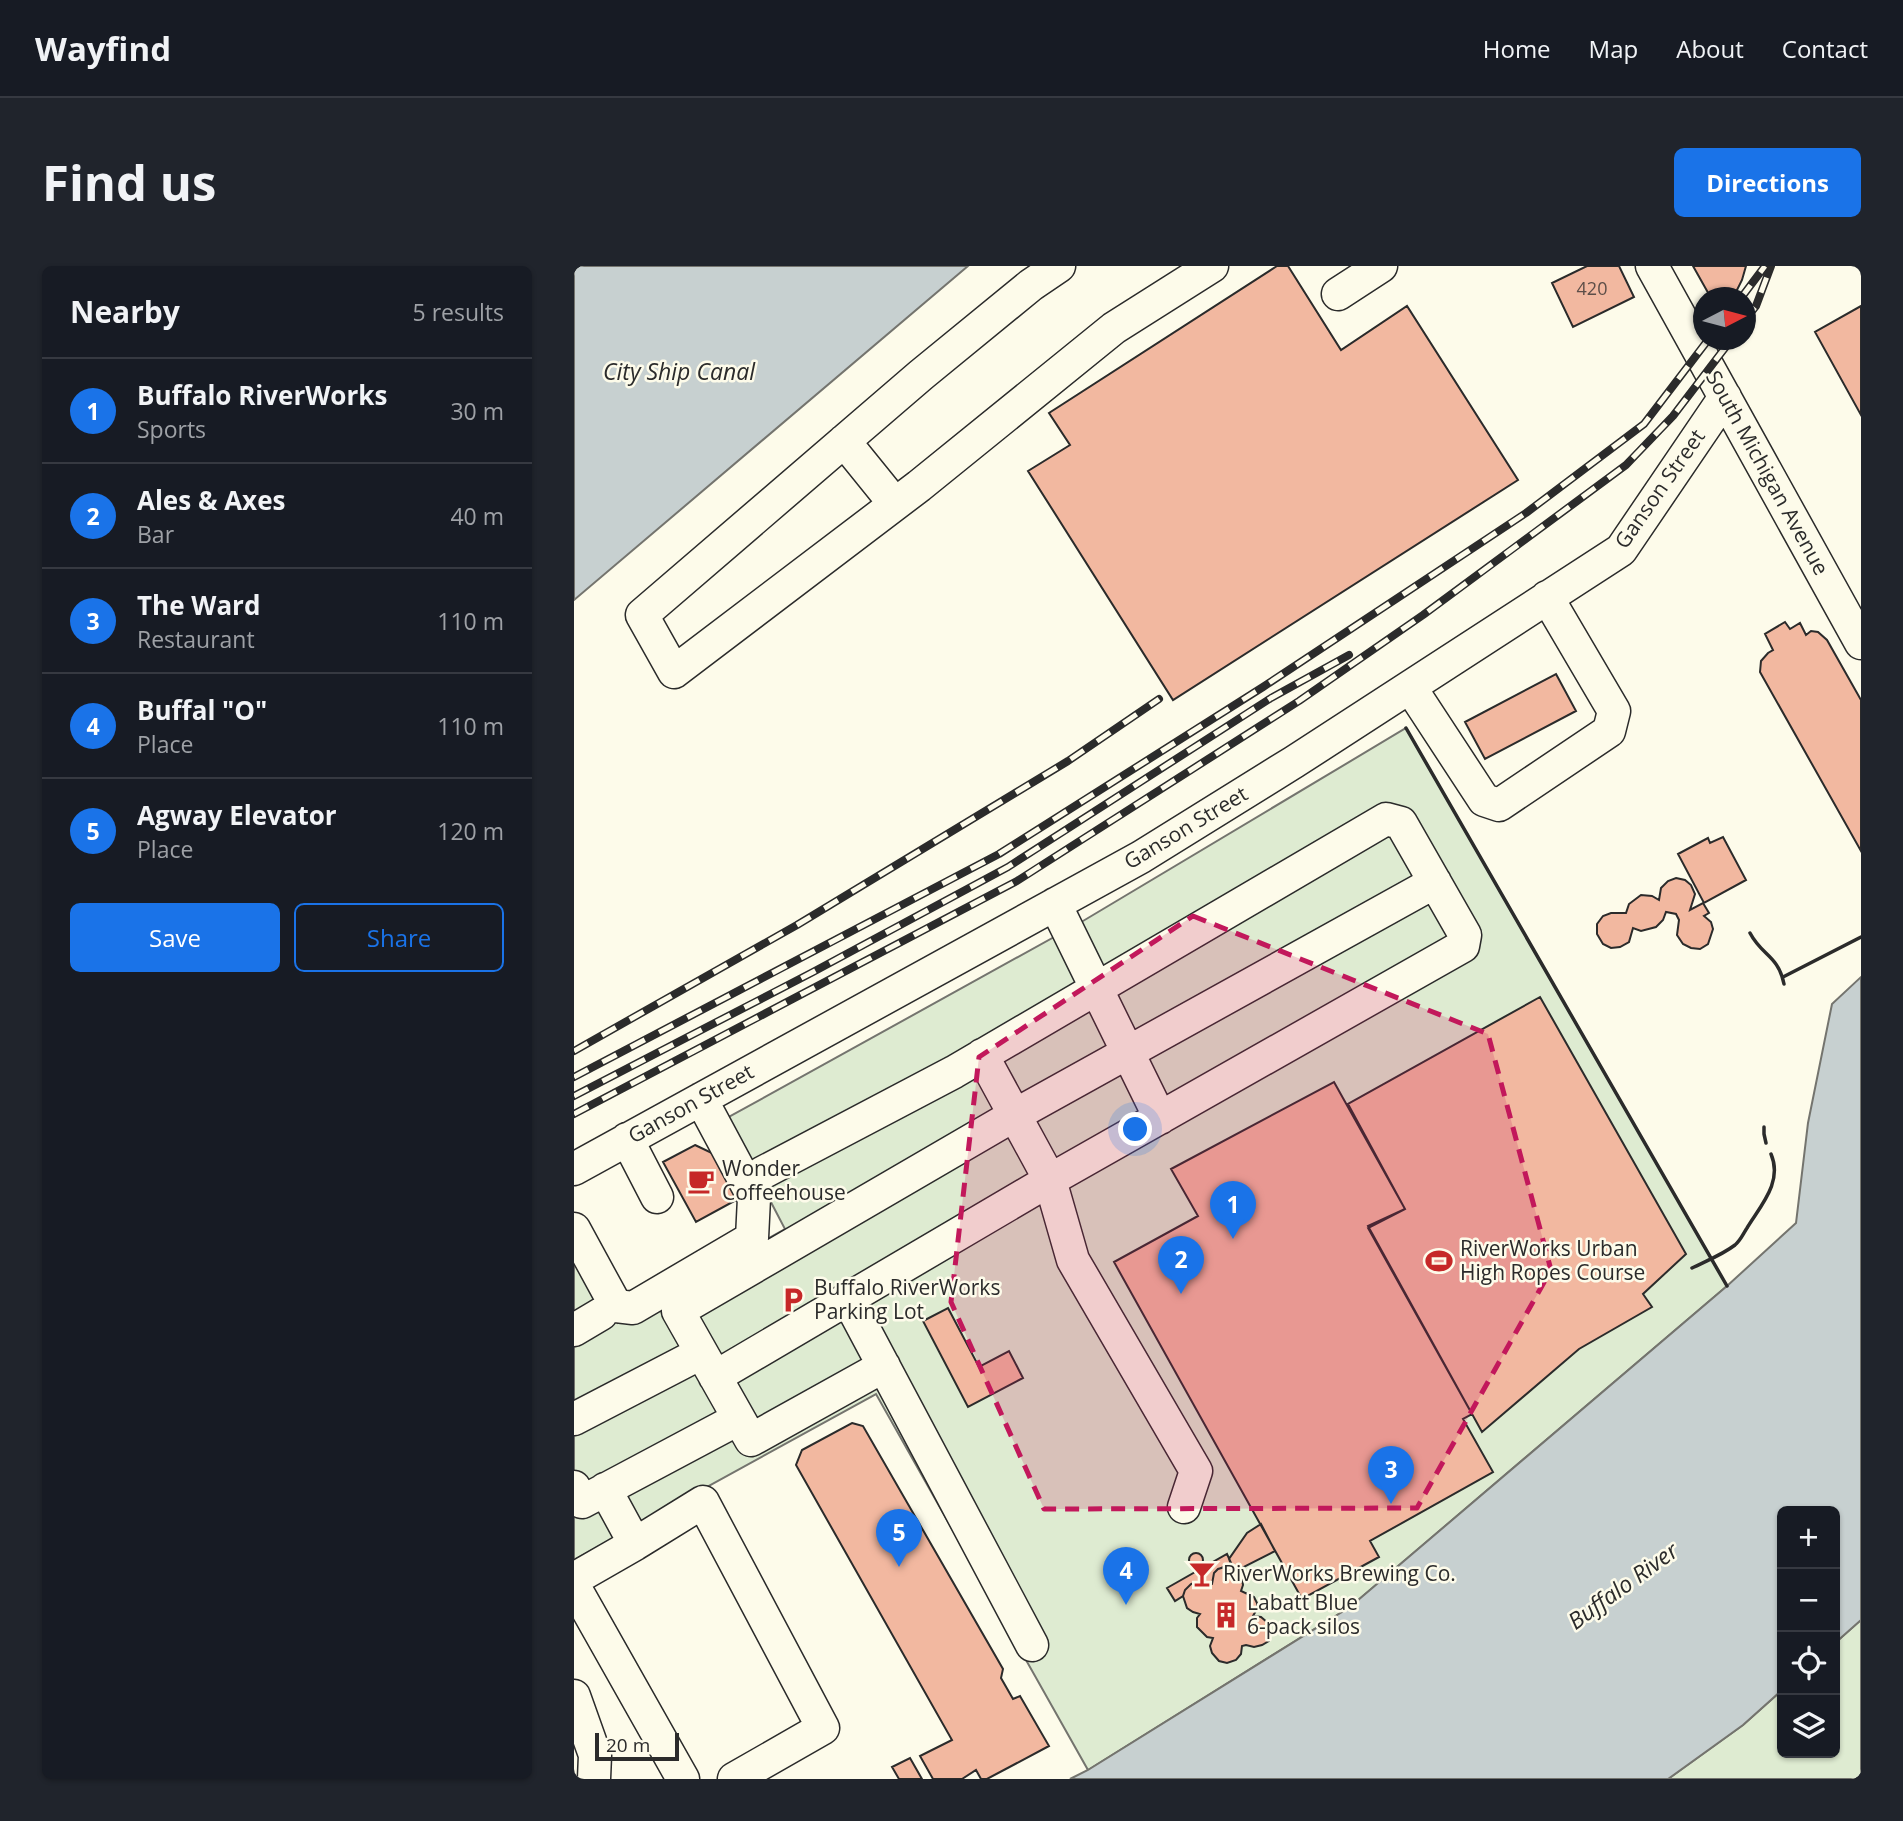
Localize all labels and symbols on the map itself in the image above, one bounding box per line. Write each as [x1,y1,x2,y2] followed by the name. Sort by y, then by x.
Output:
[1577,276,1607,300] house number: 420
[1693,287,1756,350] north arrow
[603,355,756,387] water label: City Ship Canal
[1700,365,1836,580] street label: South Michigan Avenue
[1608,423,1711,554] street label: Ganson Street
[1119,779,1252,875] street label: Ganson Street
[623,1057,758,1149] street label: Ganson Street
[1118,1112,1152,1146] your location
[722,1154,846,1206] place label: Wonder Coffeehouse
[686,1166,716,1196] cafe icon: Wonder Coffeehouse
[1210,1181,1256,1239] pin: 1
[1460,1234,1645,1286] place label: RiverWorks Urban High Ropes Course
[1158,1236,1204,1294] pin: 2
[1424,1246,1454,1276] sports icon: RiverWorks Urban High Ropes Course
[814,1273,1000,1325] place label: Buffalo RiverWorks Parking Lot
[778,1285,808,1315] parking icon: Buffalo RiverWorks Parking Lot
[1368,1446,1414,1504] pin: 3
[876,1509,922,1567] pin: 5
[1561,1534,1685,1636] water label: Buffalo River
[1103,1547,1149,1605] pin: 4
[1187,1559,1217,1589] bar icon: RiverWorks Brewing Co.
[1223,1559,1456,1587] place label: RiverWorks Brewing Co.
[1247,1588,1360,1640] place label: Labatt Blue 6-pack silos
[1211,1600,1241,1630] building icon: Labatt Blue 6-pack silos
[595,1730,679,1762] scale bar

